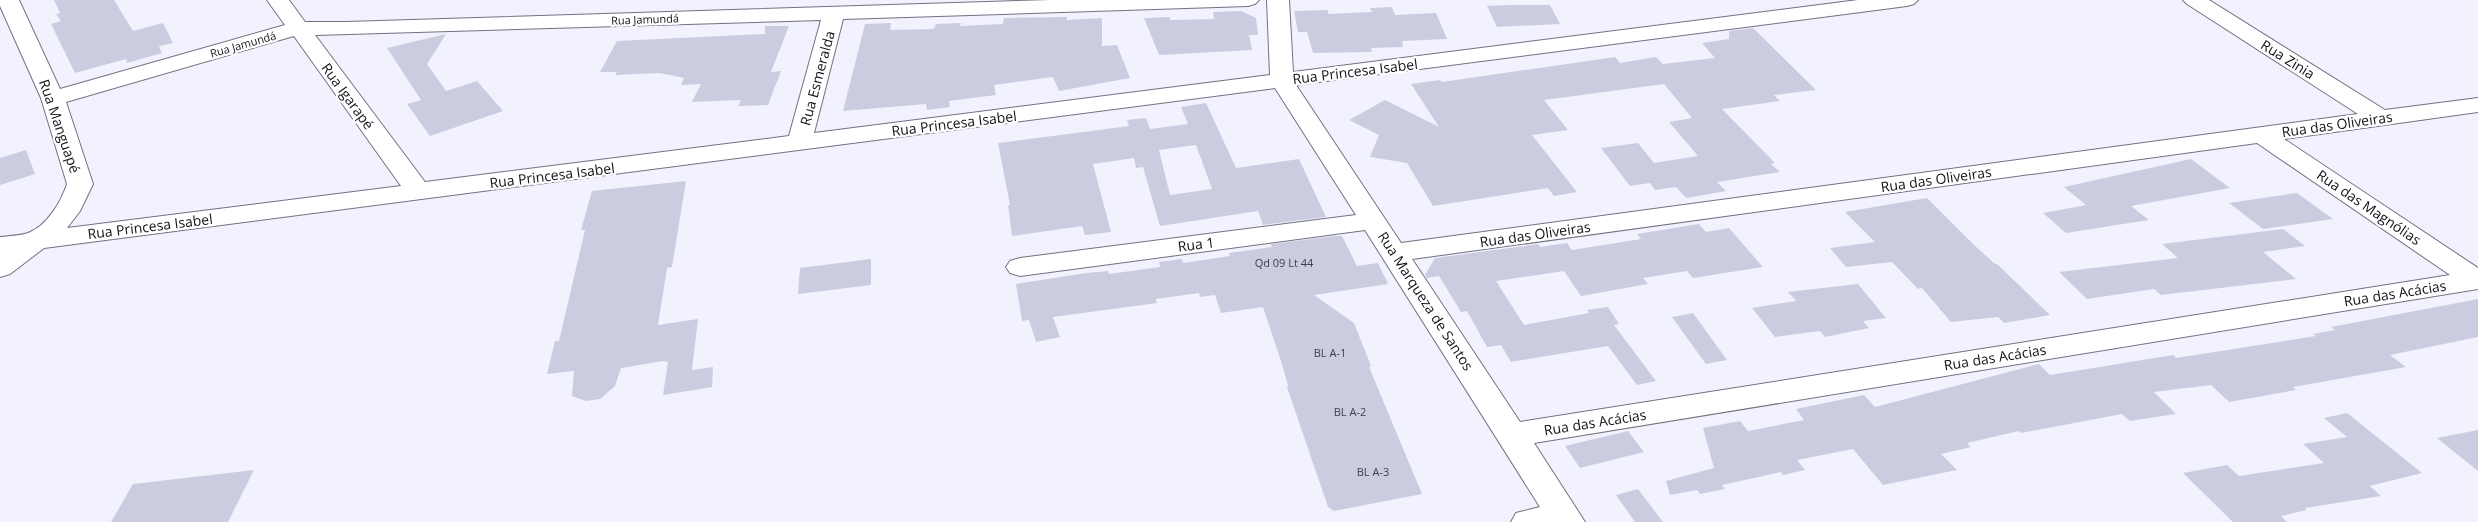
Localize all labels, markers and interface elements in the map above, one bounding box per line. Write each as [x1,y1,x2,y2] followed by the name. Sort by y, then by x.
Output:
[611,10,679,28] street label: Rua Jamundá
[208,27,278,61] street label: Rua Jamundá
[795,29,839,127] street label: Rua Esmeralda
[2257,35,2319,83] street label: Rua Zinia
[1291,54,1419,88] street label: Rua Princesa Isabel
[317,59,379,133] street label: Rua Igarapé
[35,77,85,176] street label: Rua Manguapé
[890,106,1018,140] street label: Rua Princesa Isabel
[2280,107,2394,141] street label: Rua das Oliveiras
[488,158,616,192] street label: Rua Princesa Isabel
[1879,162,1993,196] street label: Rua das Oliveiras
[2313,165,2425,249] street label: Rua das Magnólias
[86,209,214,243] street label: Rua Princesa Isabel
[1478,217,1592,251] street label: Rua das Oliveiras
[1374,228,1478,374] street label: Rua Marqueza de Santos
[1177,232,1215,256] street label: Rua 1
[1255,255,1314,270] house number: Qd 09 Lt 44
[2342,275,2448,310] street label: Rua das Acácias
[1942,339,2048,374] street label: Rua das Acácias
[1314,345,1346,360] house number: BL A-1
[1334,404,1366,419] house number: BL A-2
[1542,404,1648,439] street label: Rua das Acácias
[1357,464,1389,479] house number: BL A-3

